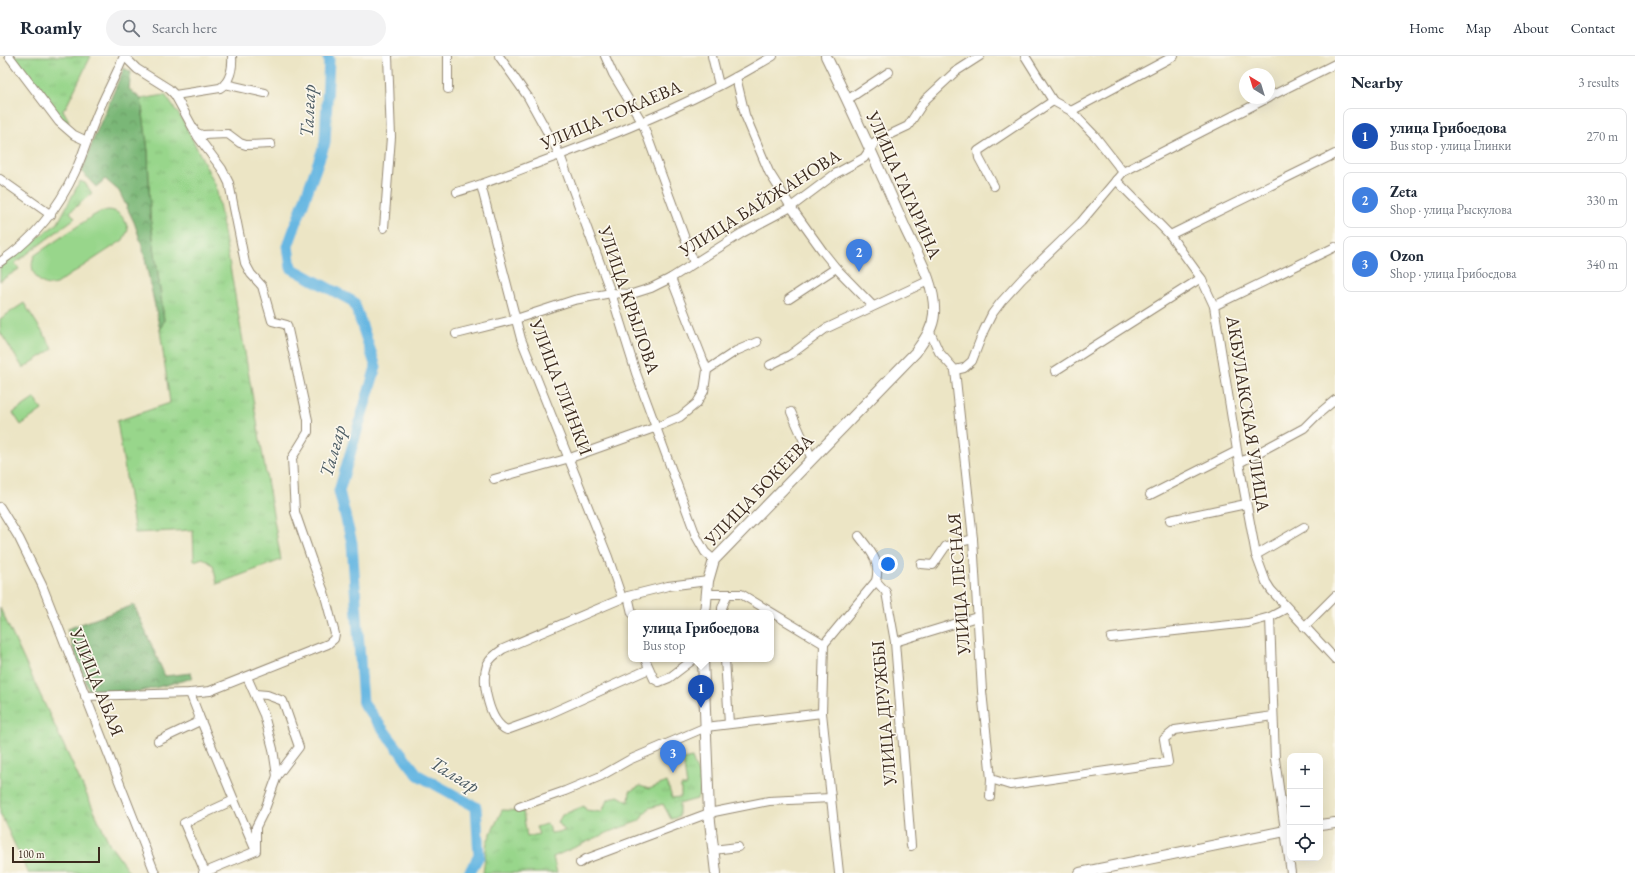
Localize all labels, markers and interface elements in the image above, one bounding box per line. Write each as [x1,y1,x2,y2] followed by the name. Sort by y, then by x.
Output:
[106,10,386,46] search box
[20,15,82,40] text: Roamly
[120,17,142,39] icon: search
[152,18,217,37] text: Search here
[1409,19,1444,37] text: Home
[1466,19,1491,37] text: Map
[1513,19,1549,37] text: About
[1571,19,1615,37] text: Contact
[1239,68,1275,104] north arrow
[1351,71,1403,93] text: Nearby
[536,74,685,155] street label: УЛИЦА ТОКАЕВА
[1578,74,1619,91] text: 3 results
[294,83,321,138] water label: Талғар
[861,106,948,263] street label: УЛИЦА ГАГАРИНА
[1390,118,1507,137] text: улица Грибоедова
[1362,128,1368,145] text: 1
[1587,128,1618,145] text: 270 m
[1390,137,1511,154] text: Bus stop · улица Глинки
[674,143,845,262] street label: УЛИЦА БАЙЖАНОВА
[1390,182,1417,201] text: Zeta
[1362,192,1368,209] text: 2
[1587,192,1618,209] text: 330 m
[1390,201,1512,218] text: Shop · улица Рыскулова
[593,222,666,377] street label: УЛИЦА КРЫЛОВА
[846,239,872,272] pin: 2
[1390,246,1424,265] text: Ozon
[1362,256,1368,273] text: 3
[1587,256,1618,273] text: 340 m
[1390,265,1516,282] text: Shop · улица Грибоедова
[1221,313,1275,514] street label: АКБУЛАКСКАЯ УЛИЦА
[525,315,598,459] street label: УЛИЦА ГЛИНКИ
[313,422,352,480] water label: Талғар
[699,428,818,551] street label: УЛИЦА БОКЕЕВА
[942,512,975,657] street label: УЛИЦА ЛЕСНАЯ
[878,554,898,574] your location
[628,610,774,662] popup
[643,618,759,637] text: улица Грибоедова
[65,623,130,739] street label: УЛИЦА АБАЯ
[643,637,685,654] text: Bus stop
[866,639,901,788] street label: УЛИЦА ДРУЖБЫ
[688,675,714,708] pin: 1
[660,740,686,773] pin: 3
[426,750,484,799] water label: Талғар
[1287,753,1323,861] map controls
[1287,753,1323,789] button: +
[1287,789,1323,825] button: −
[1287,825,1323,861] button: locate
[12,845,100,864] scale bar
[18,847,45,861] text: 100 m

